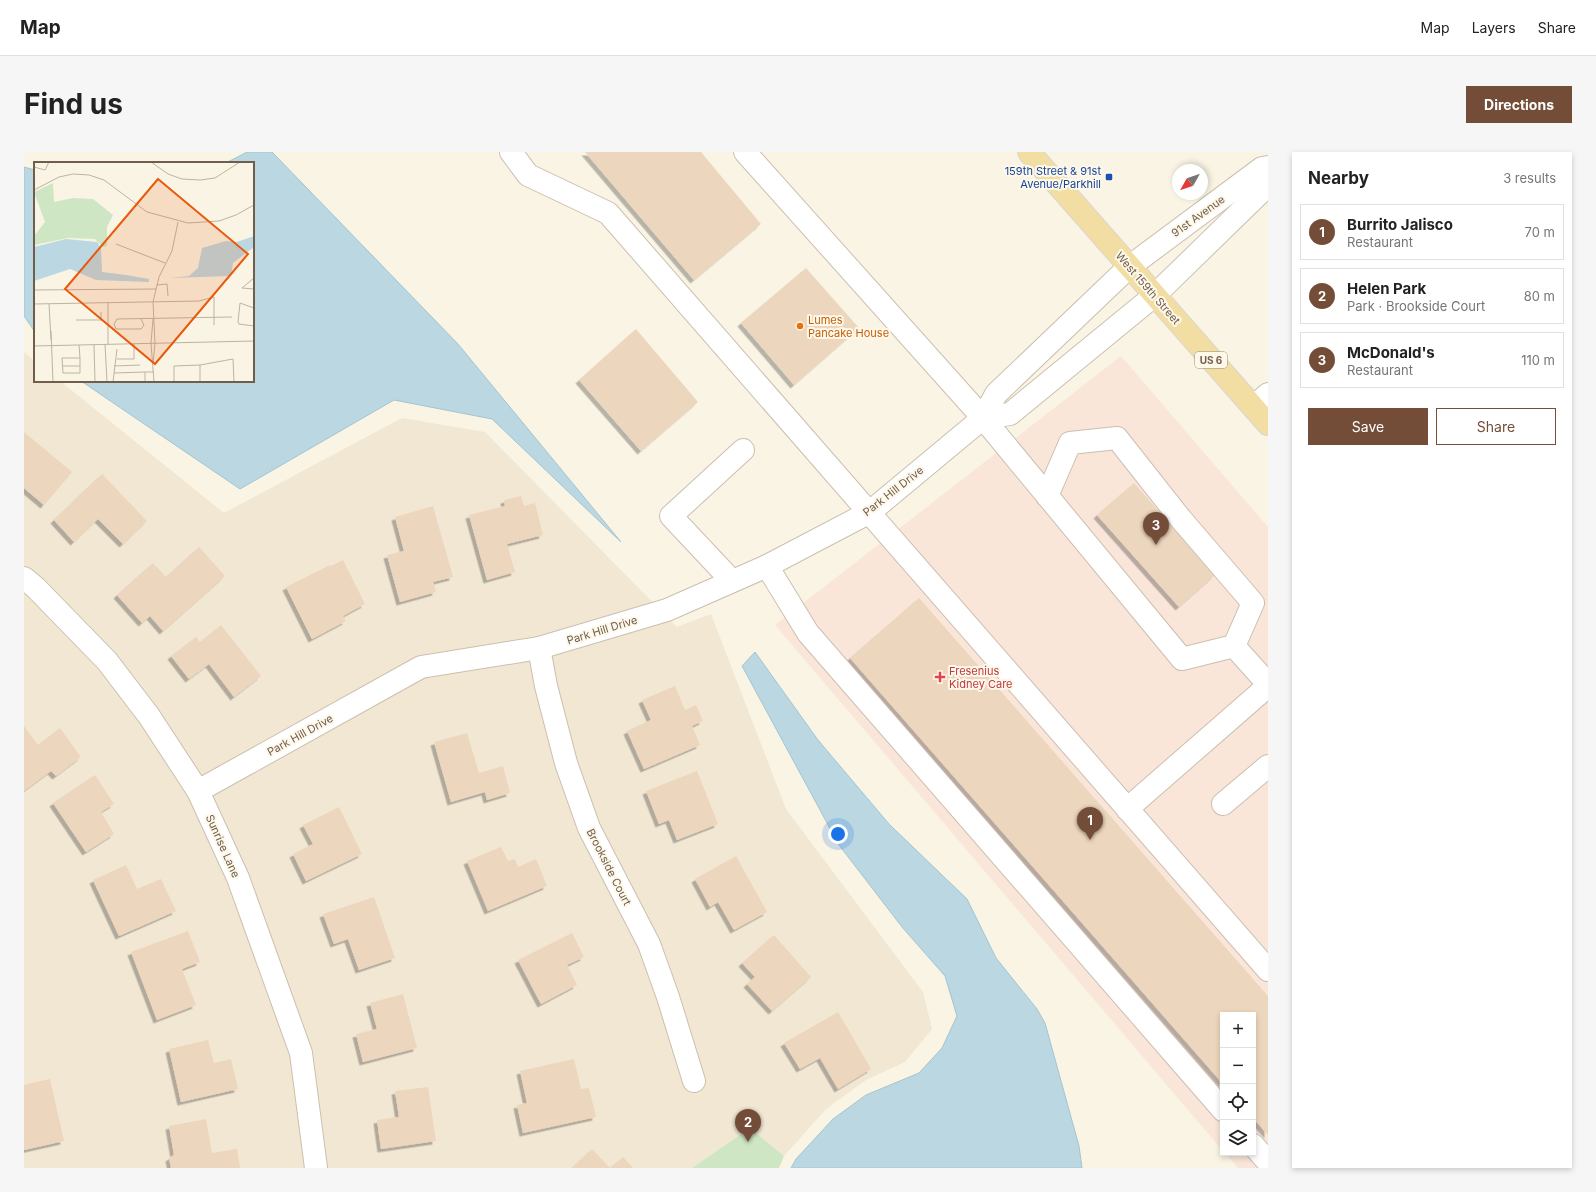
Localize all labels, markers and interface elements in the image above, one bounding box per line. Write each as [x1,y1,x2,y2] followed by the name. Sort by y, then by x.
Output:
[20,16,61,39] text: Map
[1421,19,1450,36] text: Map
[1472,19,1516,36] text: Layers
[1538,19,1576,36] text: Share
[1466,86,1572,123] button: Directions
[24,87,123,121] text: Find us
[34,162,254,382] inset map
[1005,164,1101,191] place label: 159th Street & 91st Avenue/Parkhill
[1172,164,1208,200] north arrow
[1308,168,1369,188] text: Nearby
[1503,170,1556,186] text: 3 results
[1104,172,1114,182] marker: 159th Street & 91st Avenue/Parkhill
[1169,192,1227,240] street label: 91st Avenue
[1347,215,1453,234] text: Burrito Jalisco
[1319,224,1325,240] text: 1
[1525,224,1555,240] text: 70 m
[1347,234,1413,250] text: Restaurant
[1113,249,1184,327] street label: West 159th Street
[1347,279,1426,298] text: Helen Park
[1318,288,1326,304] text: 2
[1524,288,1555,304] text: 80 m
[1347,298,1485,314] text: Park · Brookside Court
[808,313,889,340] place label: Lumes Pancake House
[795,321,805,331] marker: Lumes Pancake House
[1347,343,1435,362] text: McDonald's
[1195,352,1227,368] road number: US 6
[1318,352,1326,368] text: 3
[1521,352,1555,368] text: 110 m
[1347,362,1413,378] text: Restaurant
[1308,408,1428,445] button: Save
[1436,408,1556,445] button: Share
[860,463,926,519] street label: Park Hill Drive
[1143,512,1169,545] pin: 3
[565,613,639,647] street label: Park Hill Drive
[949,664,1013,691] place label: Fresenius Kidney Care
[934,671,946,683] marker: Fresenius Kidney Care
[265,711,335,759] street label: Park Hill Drive
[1077,807,1103,840] pin: 1
[203,812,243,880] street label: Sunrise Lane
[828,824,848,844] your location
[584,826,635,908] street label: Brookside Court
[1220,1012,1256,1156] map controls
[1220,1012,1256,1048] button: +
[1220,1048,1256,1084] button: −
[1220,1084,1256,1120] button: locate
[735,1109,761,1142] pin: 2
[1220,1120,1256,1156] button: layers

